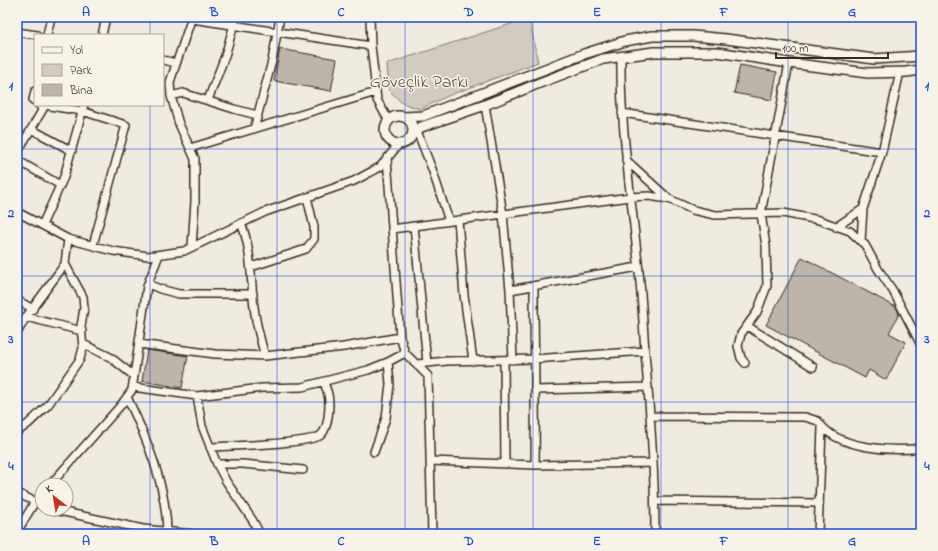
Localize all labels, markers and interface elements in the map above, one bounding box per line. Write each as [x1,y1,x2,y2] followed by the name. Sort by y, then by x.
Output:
[82,3,90,22] text: A
[209,3,219,22] text: B
[337,3,345,22] text: C
[463,3,474,22] text: D
[593,3,601,22] text: E
[719,3,729,22] text: F
[848,3,856,22] text: G
[34,34,164,106] legend
[776,34,888,60] scale bar
[782,40,809,58] text: 100 m
[70,42,83,60] text: Yol
[70,62,92,80] text: Park
[370,70,468,96] park label: Göveçlik Parkı
[9,77,14,96] text: 1
[925,77,930,96] text: 1
[69,82,93,100] text: Bina
[7,204,15,223] text: 2
[923,204,931,223] text: 2
[7,330,14,349] text: 3
[923,330,930,349] text: 3
[7,457,14,476] text: 4
[923,457,930,476] text: 4
[34,477,74,517] north arrow
[43,481,56,498] text: K
[82,532,90,551] text: A
[209,532,219,551] text: B
[337,532,345,551] text: C
[463,532,474,551] text: D
[593,532,601,551] text: E
[719,532,729,551] text: F
[848,532,856,551] text: G

